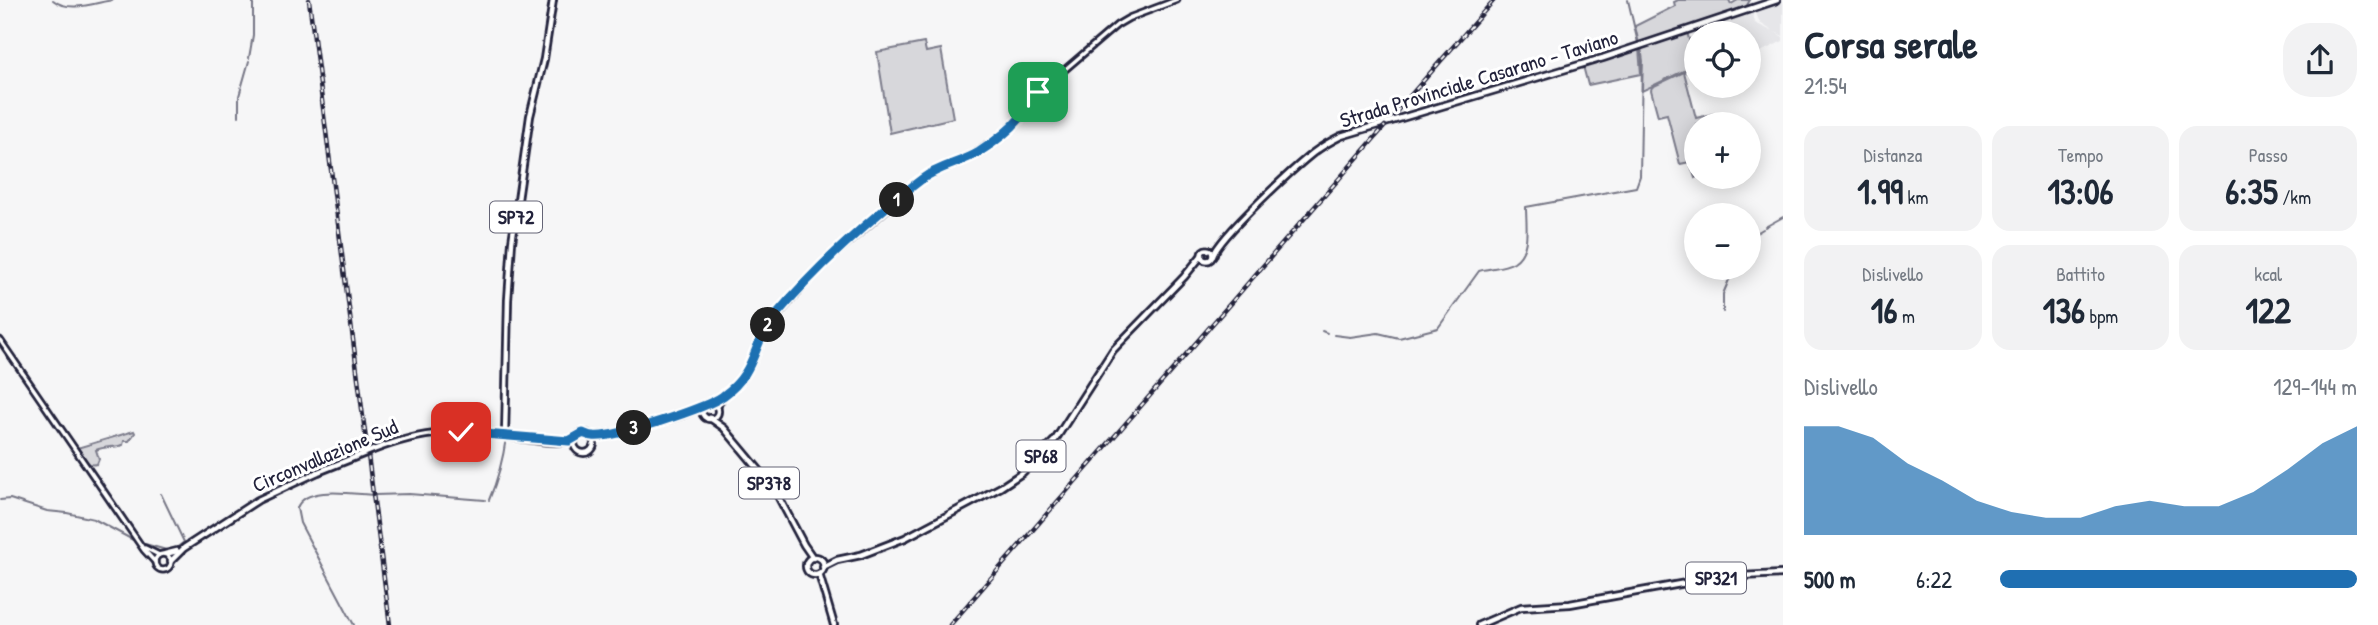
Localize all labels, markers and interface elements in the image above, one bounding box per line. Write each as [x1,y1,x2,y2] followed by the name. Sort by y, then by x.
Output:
[1804,18,1978,70] text: Corsa serale
[1684,21,1761,280] map controls
[1684,21,1761,98] button: locate
[1336,22,1621,135] street label: Strada Provinciale Casarano - Taviano
[2283,23,2357,97] button: share
[1008,62,1068,122] pin
[1804,70,1847,101] text: 21:54
[1019,73,1057,111] icon: arrive
[1684,112,1761,189] button: +
[1863,142,1922,168] text: Distanza
[2058,142,2103,168] text: Tempo
[2249,142,2288,168] text: Passo
[1857,168,1903,215] text: 1.99
[2047,168,2114,215] text: 13:06
[2225,168,2278,215] text: 6:35
[880,182,914,218] pin: 1
[1903,184,1928,210] text: km
[2278,184,2311,210] text: /km
[893,186,900,212] text: 1
[490,202,542,232] road number: SP72
[1684,203,1761,280] button: −
[1862,261,1923,287] text: Dislivello
[2056,261,2105,287] text: Battito
[2254,261,2282,287] text: kcal
[1871,287,1898,334] text: 16
[2043,287,2085,334] text: 136
[2245,287,2291,334] text: 122
[1898,303,1915,329] text: m
[2085,303,2118,329] text: bpm
[750,308,786,342] pin: 2
[763,311,772,337] text: 2
[1804,371,1878,402] text: Dislivello
[2273,371,2357,402] text: 129–144 m
[431,402,491,462] pin
[616,410,652,446] pin: 3
[248,412,402,499] street label: Circonvallazione Sud
[442,413,480,451] icon: check
[629,414,638,440] text: 3
[1016,440,1066,471] road number: SP68
[739,468,799,498] road number: SP378
[1686,562,1746,594] road number: SP321
[1804,564,1855,595] text: 500 m
[1916,564,1952,595] text: 6:22

